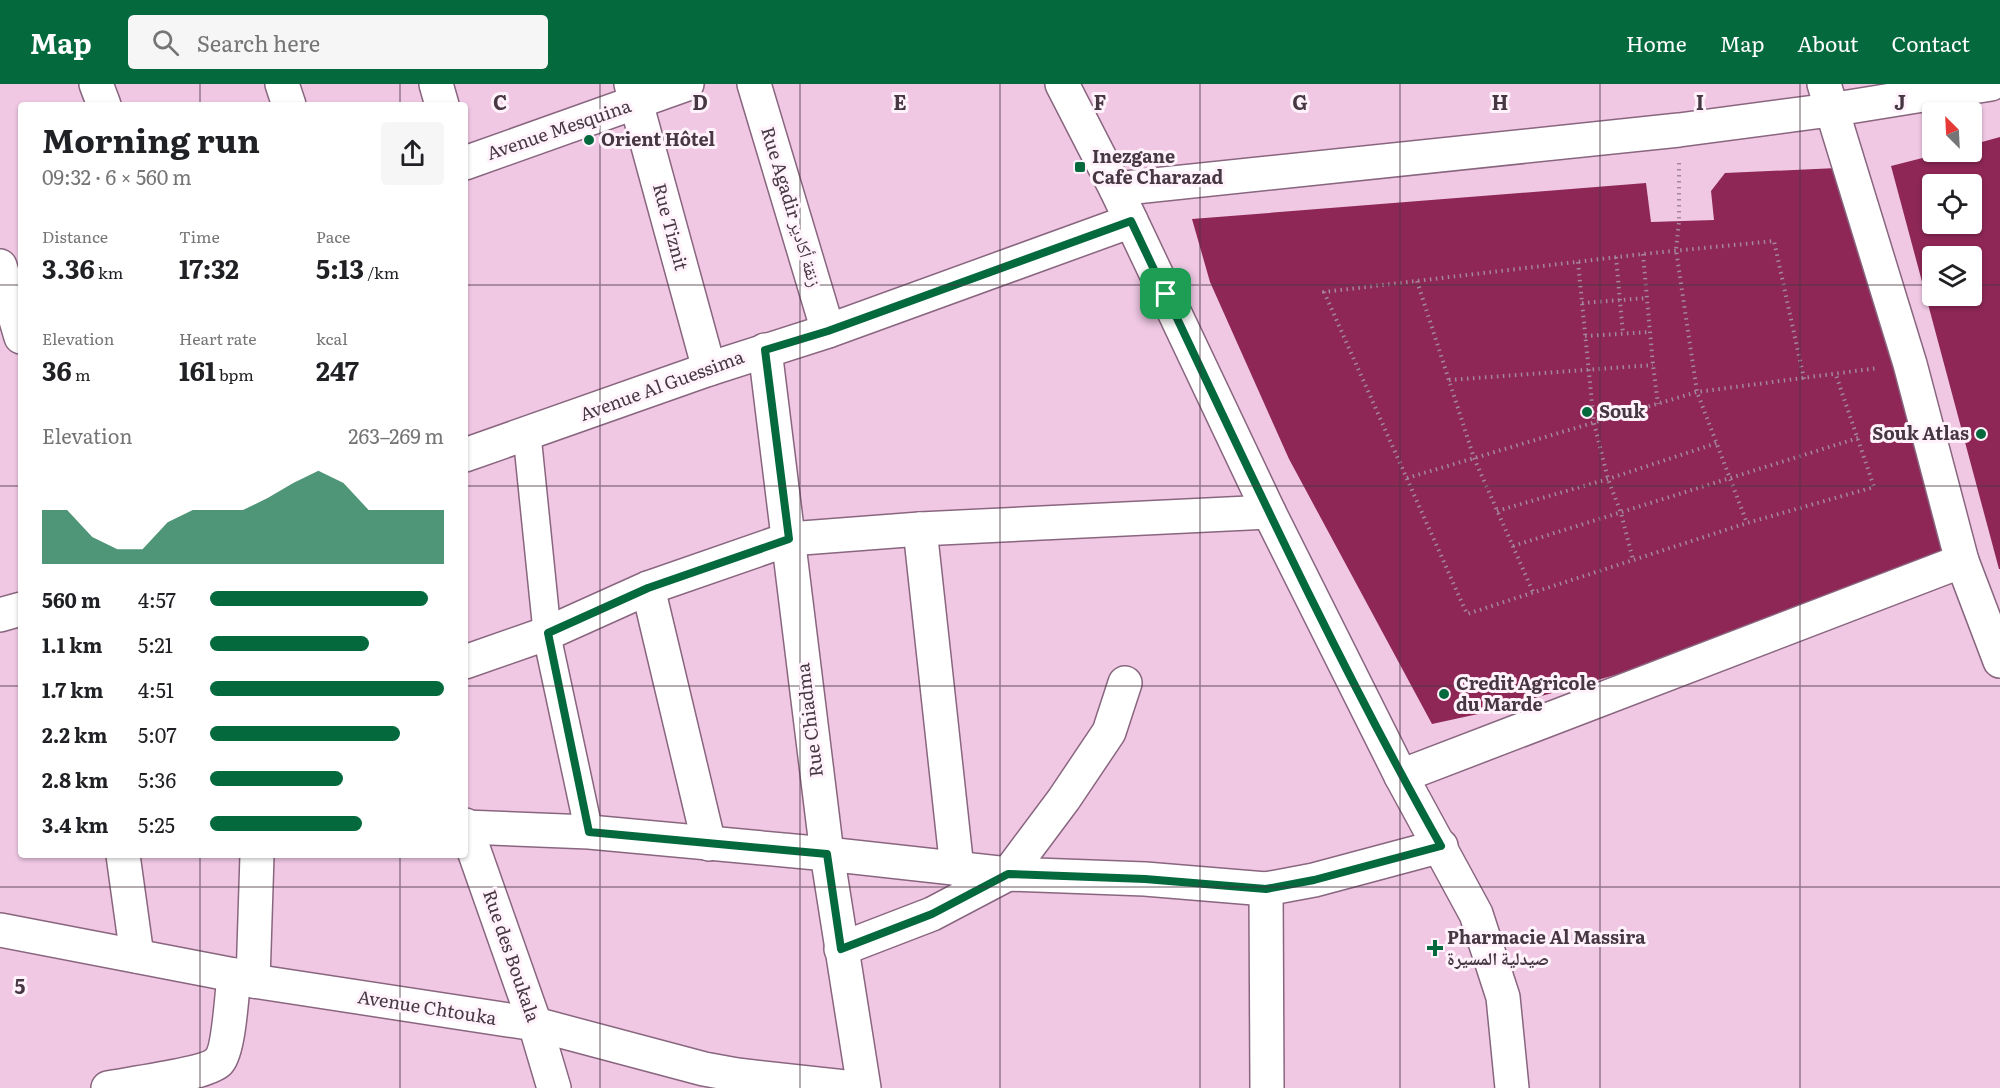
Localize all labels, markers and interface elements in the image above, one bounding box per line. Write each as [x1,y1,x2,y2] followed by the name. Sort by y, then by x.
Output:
[128,15,548,69] search box
[30,21,92,63] text: Map
[149,26,182,59] icon: search
[197,26,320,59] text: Search here
[1626,27,1687,58] text: Home
[1720,27,1764,58] text: Map
[1797,27,1859,58] text: About
[1892,27,1970,58] text: Contact
[493,86,507,116] text: C
[692,86,708,116] text: D
[893,86,907,116] text: E
[1094,86,1107,116] text: F
[1292,86,1308,116] text: G
[1492,86,1508,116] text: H
[1696,86,1704,116] text: I
[1894,86,1906,116] text: J
[483,91,635,166] street label: Avenue Mesquina
[1922,102,1982,162] north arrow
[1922,102,1982,306] map controls
[42,114,260,163] text: Morning run
[381,122,444,185] button: share
[755,123,830,290] street label: Rue Agadir زنقة أكادير
[601,125,716,152] place label: Orient Hôtel
[582,133,596,147] marker: Orient Hôtel
[1092,142,1224,190] place label: Inezgane Cafe Charazad
[1073,160,1087,174] marker: Inezgane Cafe Charazad
[42,161,192,191] text: 09:32 · 6 × 560 m
[1922,174,1982,234] button: locate
[647,180,696,274] street label: Rue Tiznit
[42,224,108,248] text: Distance
[179,224,220,248] text: Time
[316,224,350,248] text: Pace
[1922,246,1982,306] button: layers
[42,248,95,287] text: 3.36
[179,248,239,287] text: 17:32
[316,248,364,287] text: 5:13
[95,260,123,284] text: km
[364,260,399,284] text: /km
[1140,268,1191,319] pin
[1149,277,1182,310] icon: arrive
[42,326,114,350] text: Elevation
[179,326,257,350] text: Heart rate
[316,326,348,350] text: kcal
[576,342,748,427] street label: Avenue Al Guessima
[42,350,72,389] text: 36
[179,350,216,389] text: 161
[316,350,359,389] text: 247
[72,362,90,386] text: m
[216,362,254,386] text: bpm
[1599,397,1646,424] place label: Souk
[1580,405,1594,419] marker: Souk
[1872,419,1969,446] place label: Souk Atlas
[42,420,132,450] text: Elevation
[348,420,444,450] text: 263–269 m
[1974,427,1988,441] marker: Souk Atlas
[42,584,101,614] text: 560 m
[138,584,176,614] text: 4:57
[42,629,102,659] text: 1.1 km
[138,629,173,659] text: 5:21
[788,661,829,779] street label: Rue Chiadma
[1456,669,1596,717] place label: Credit Agricole du Marde
[42,674,104,704] text: 1.7 km
[138,674,174,704] text: 4:51
[1437,687,1451,701] marker: Credit Agricole du Marde
[42,719,107,749] text: 2.2 km
[138,719,177,749] text: 5:07
[42,764,108,794] text: 2.8 km
[138,764,176,794] text: 5:36
[42,809,109,839] text: 3.4 km
[138,809,175,839] text: 5:25
[477,886,548,1026] street label: Rue des Boukala
[1447,923,1646,971] place label: Pharmacie Al Massira صيدلية المسيرة
[1428,941,1442,955] marker: Pharmacie Al Massira صيدلية المسيرة
[15,970,26,1000] text: 5
[356,982,499,1031] street label: Avenue Chtouka

